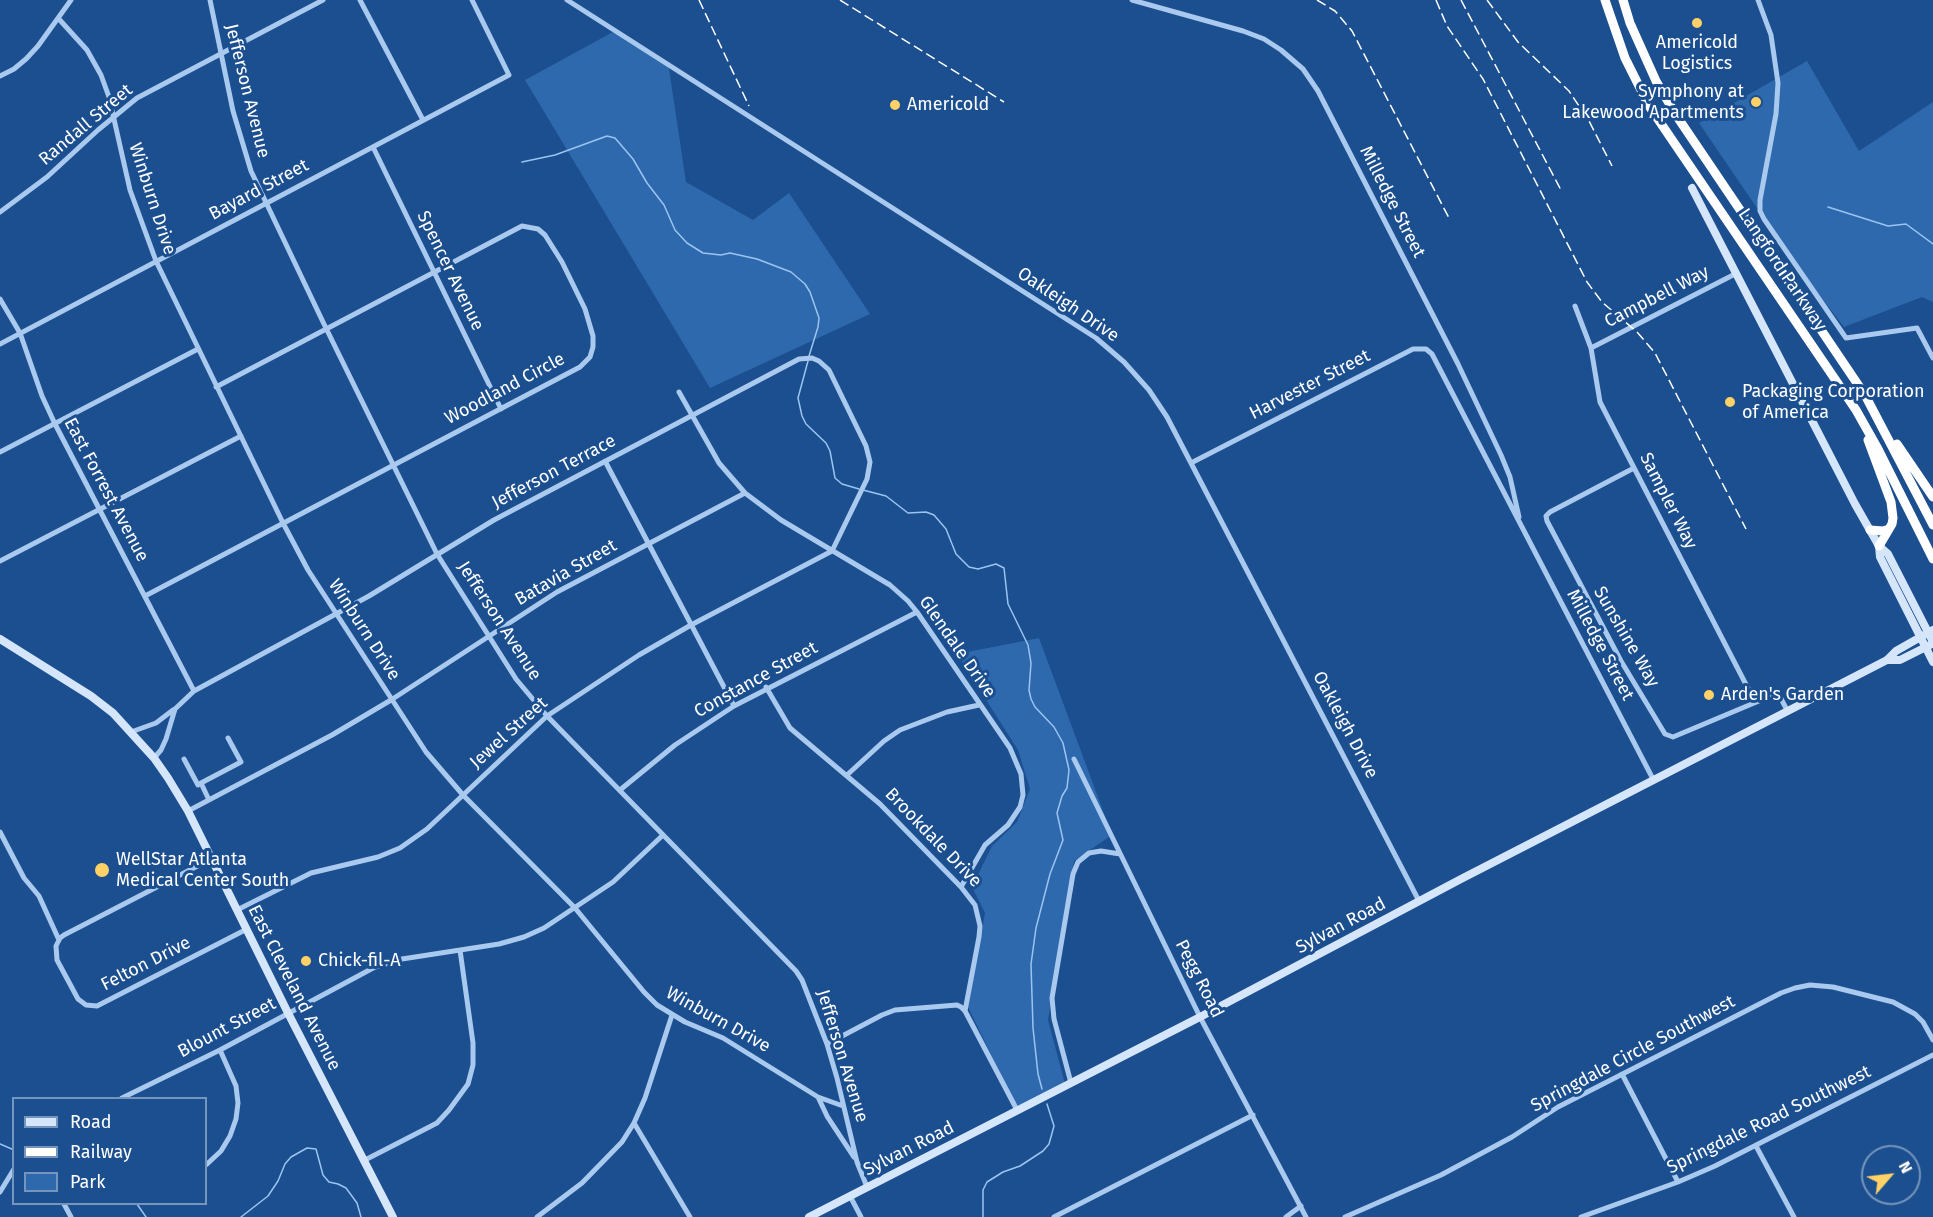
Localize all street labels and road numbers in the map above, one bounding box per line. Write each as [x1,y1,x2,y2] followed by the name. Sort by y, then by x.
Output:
[220,22,274,160] street label: Jefferson Avenue
[35,80,137,170] street label: Randall Street
[124,140,180,258] street label: Winburn Drive
[1355,142,1429,262] street label: Milledge Street
[206,155,312,225] street label: Bayard Street
[1733,205,1831,335] street label: Langford Parkway
[412,208,488,334] street label: Spencer Avenue
[1601,261,1713,333] street label: Campbell Way
[1013,263,1123,347] street label: Oakleigh Drive
[1246,345,1374,425] street label: Harvester Street
[441,348,569,430] street label: Woodland Circle
[59,414,153,566] street label: East Forrest Avenue
[488,430,620,514] street label: Jefferson Terrace
[1635,449,1701,553] street label: Sampler Way
[511,535,621,611] street label: Batavia Street
[452,557,546,685] street label: Jefferson Avenue
[323,575,405,685] street label: Winburn Drive
[1588,583,1664,691] street label: Sunshine Way
[1562,586,1638,704] street label: Milledge Street
[914,592,1000,702] street label: Glendale Drive
[691,637,821,723] street label: Constance Street
[1308,668,1382,782] street label: Oakleigh Drive
[466,693,552,773] street label: Jewel Street
[880,784,986,892] street label: Brookdale Drive
[1292,893,1390,959] street label: Sylvan Road
[243,902,345,1074] street label: East Cleveland Avenue
[98,932,194,996] street label: Felton Drive
[1170,936,1228,1022] street label: Pegg Road
[662,982,774,1058] street label: Winburn Drive
[812,987,872,1125] street label: Jefferson Avenue
[1527,991,1739,1117] street label: Springdale Circle Southwest
[174,993,280,1063] street label: Blount Street
[1664,1061,1874,1179] street label: Springdale Road Southwest
[860,1117,958,1181] street label: Sylvan Road

